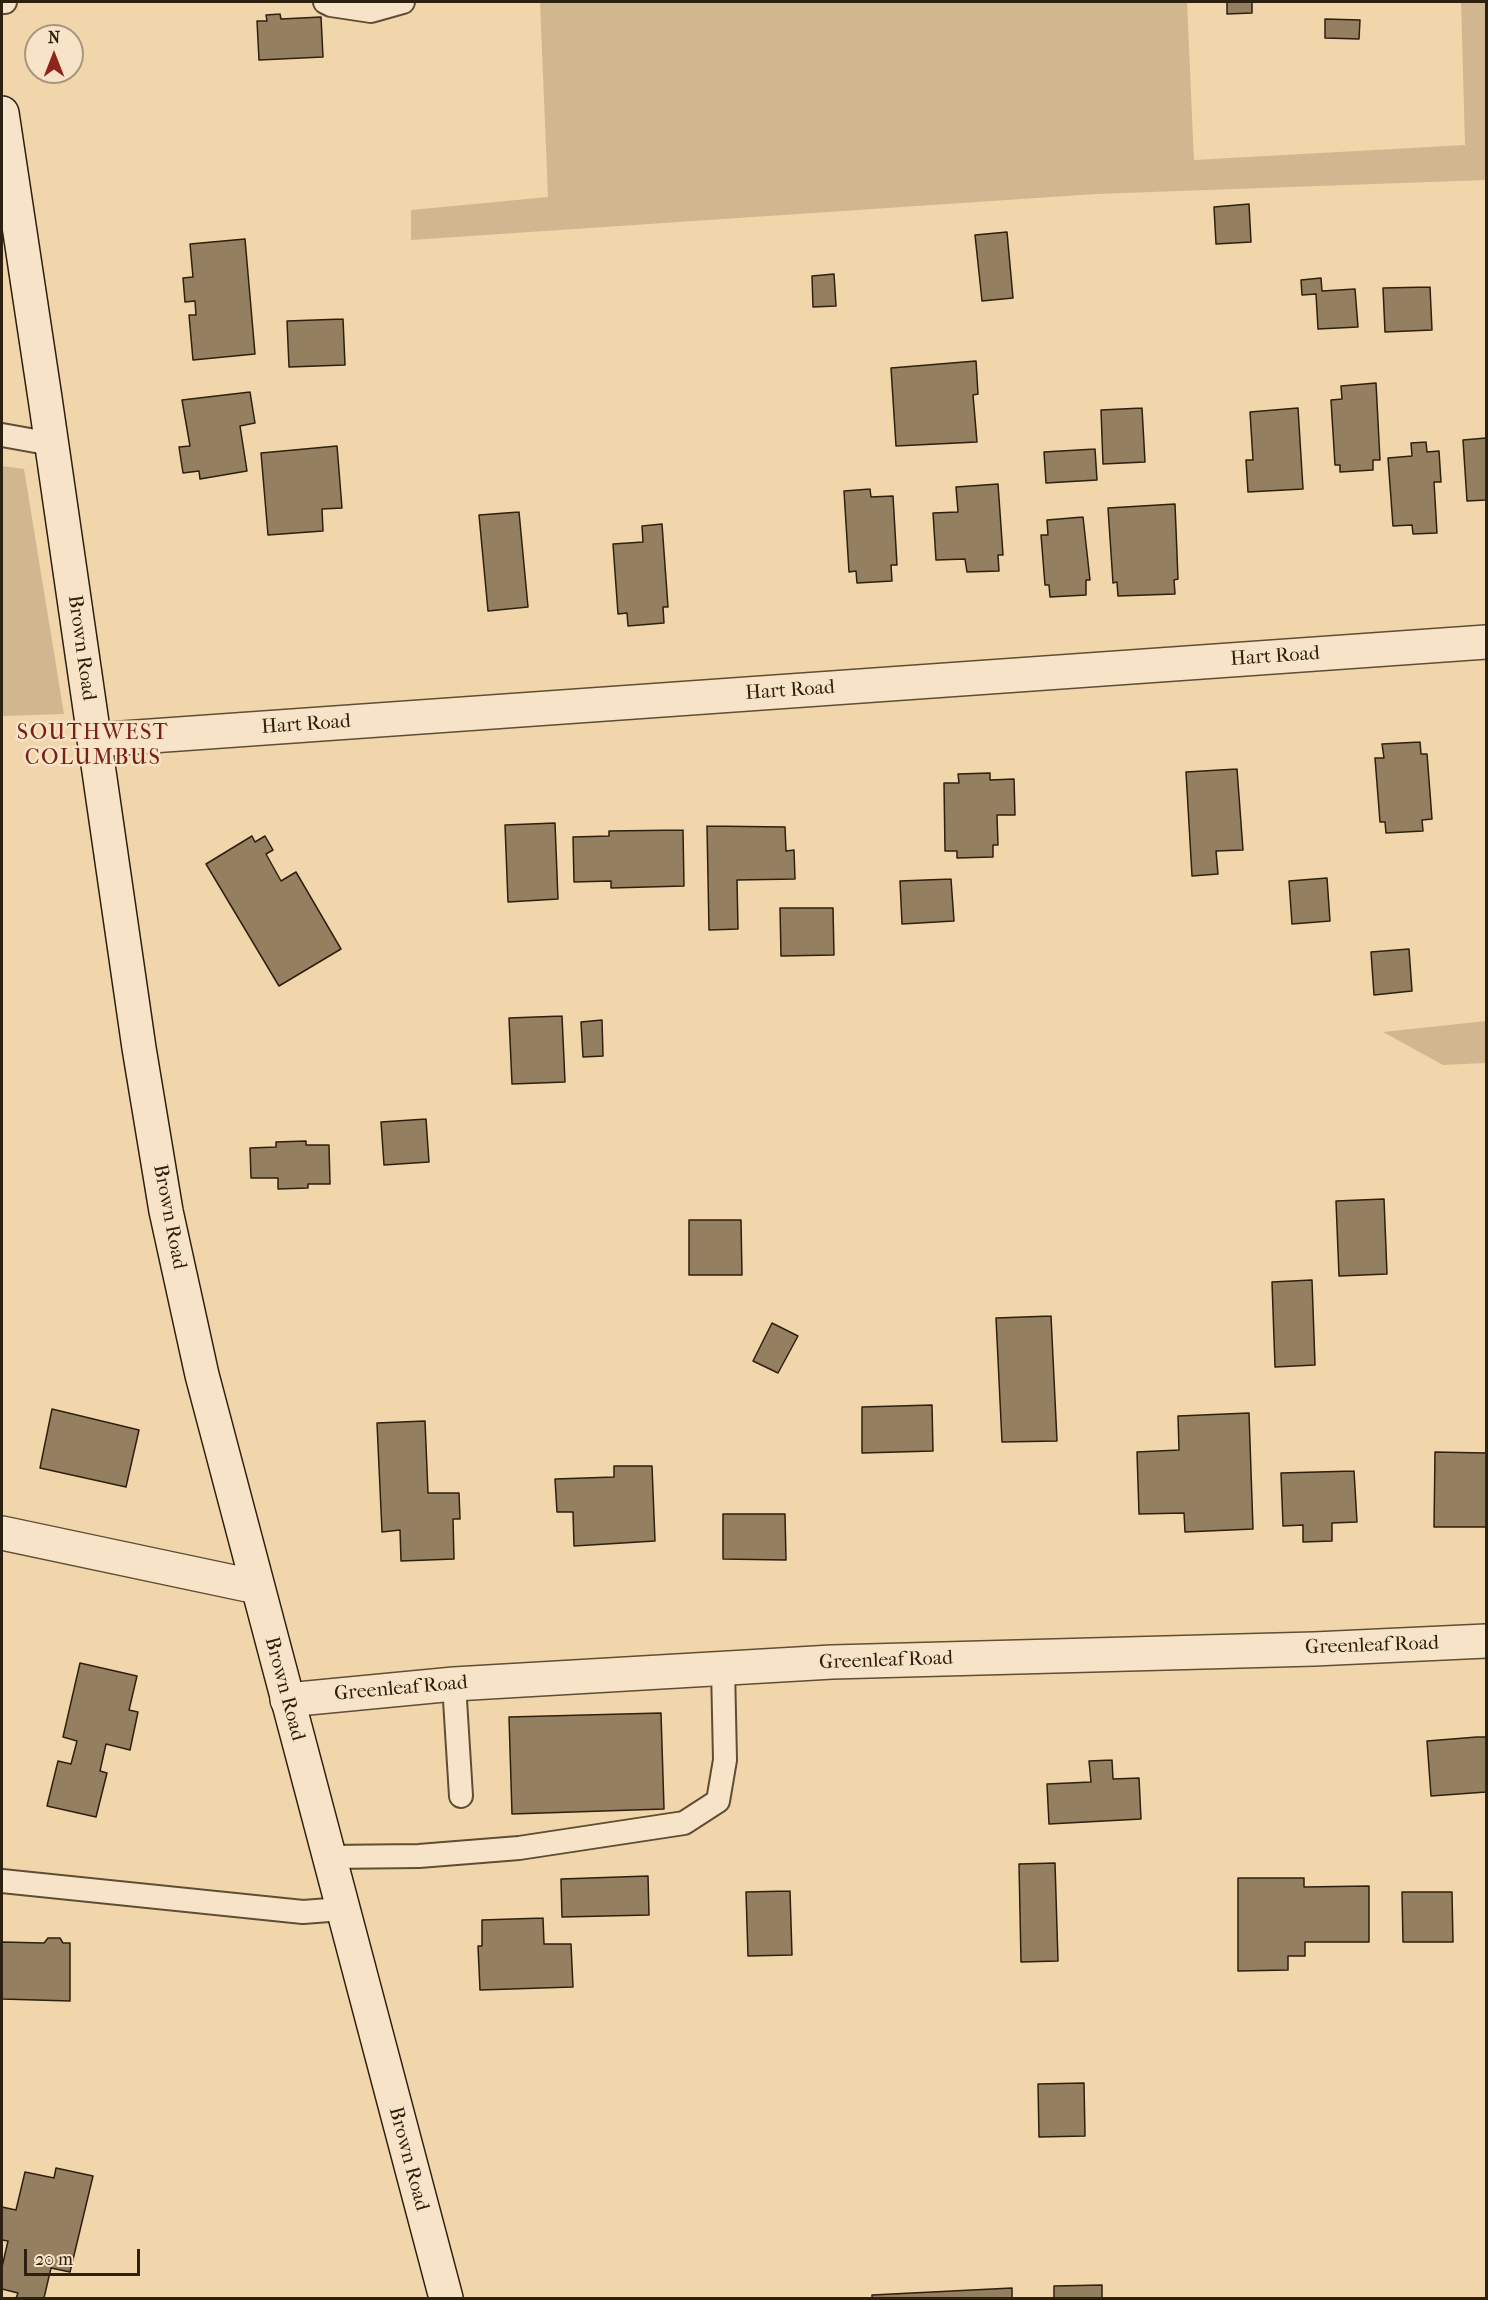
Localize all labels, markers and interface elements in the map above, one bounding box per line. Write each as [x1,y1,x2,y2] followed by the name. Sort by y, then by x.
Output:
[24,24,84,84] north arrow
[48,28,60,47] text: N
[62,594,100,702] street label: Brown Road
[1229,642,1321,672] street label: Hart Road
[744,676,836,706] street label: Hart Road
[260,710,352,740] street label: Hart Road
[17,721,169,772] district label: SOUTHWEST COLUMBUS
[147,1162,191,1272] street label: Brown Road
[1305,1632,1439,1660] street label: Greenleaf Road
[259,1634,309,1744] street label: Brown Road
[819,1647,953,1675] street label: Greenleaf Road
[333,1671,469,1707] street label: Greenleaf Road
[383,2104,433,2214] street label: Brown Road
[27,2237,142,2275] scale bar
[35,2249,73,2270] text: 20 m

